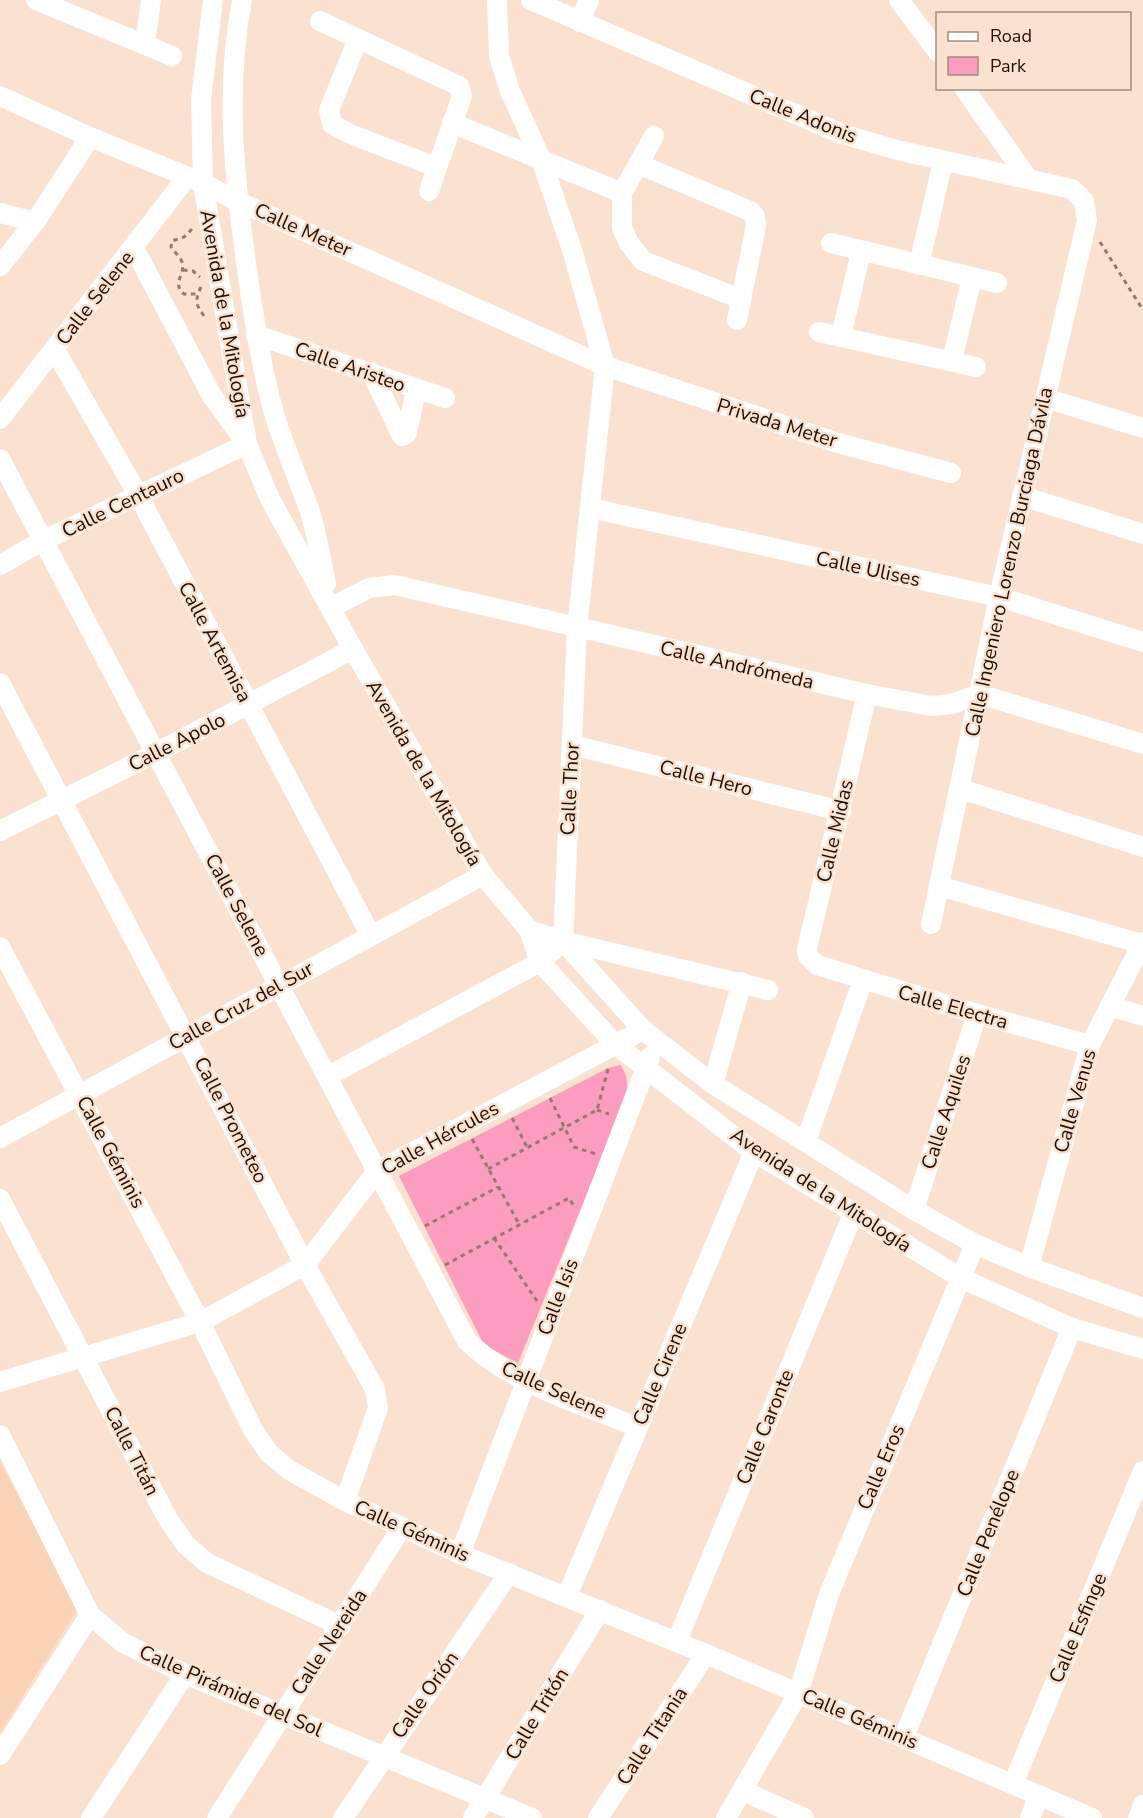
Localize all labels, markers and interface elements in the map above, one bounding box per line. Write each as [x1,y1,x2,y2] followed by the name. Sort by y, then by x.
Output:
[936,12,1131,90] legend
[990,24,1032,48] text: Road
[990,54,1027,78] text: Park
[745,82,861,150] street label: Calle Adonis
[250,197,356,263] street label: Calle Meter
[193,208,257,420] street label: Avenida de la Mitología
[50,245,140,351] street label: Calle Selene
[291,335,409,399] street label: Calle Aristeo
[959,385,1059,739] street label: Calle Ingeniero Lorenzo Burciaga Dávila
[713,392,841,454] street label: Privada Meter
[57,462,189,544] street label: Calle Centauro
[813,545,923,593] street label: Calle Ulises
[172,577,258,707] street label: Calle Artemisa
[657,634,817,696] street label: Calle Andrómeda
[360,675,488,871] street label: Avenida de la Mitología
[124,706,230,778] street label: Calle Apolo
[554,742,586,836] street label: Calle Thor
[657,753,755,803] street label: Calle Hero
[810,777,860,885] street label: Calle Midas
[199,849,275,961] street label: Calle Selene
[164,955,318,1057] street label: Calle Cruz del Sur
[895,978,1011,1036] street label: Calle Electra
[1047,1046,1103,1156] street label: Calle Venus
[915,1051,977,1173] street label: Calle Aquiles
[188,1052,274,1188] street label: Calle Prometeo
[70,1091,152,1213] street label: Calle Géminis
[376,1095,504,1181] street label: Calle Hércules
[725,1121,917,1259] street label: Avenida de la Mitología
[531,1255,585,1339] street label: Calle Isis
[626,1319,694,1429] street label: Calle Cirene
[497,1355,611,1425] street label: Calle Selene
[730,1365,800,1489] street label: Calle Caronte
[98,1402,166,1500] street label: Calle Titán
[851,1420,911,1514] street label: Calle Eros
[950,1465,1026,1601] street label: Calle Penélope
[350,1493,474,1569] street label: Calle Géminis
[1043,1569,1113,1687] street label: Calle Esfinge
[285,1584,373,1700] street label: Calle Nereida
[135,1638,327,1744] street label: Calle Pirámide del Sol
[385,1646,465,1744] street label: Calle Orión
[499,1663,575,1765] street label: Calle Tritón
[610,1682,694,1790] street label: Calle Titania
[798,1682,922,1756] street label: Calle Géminis

